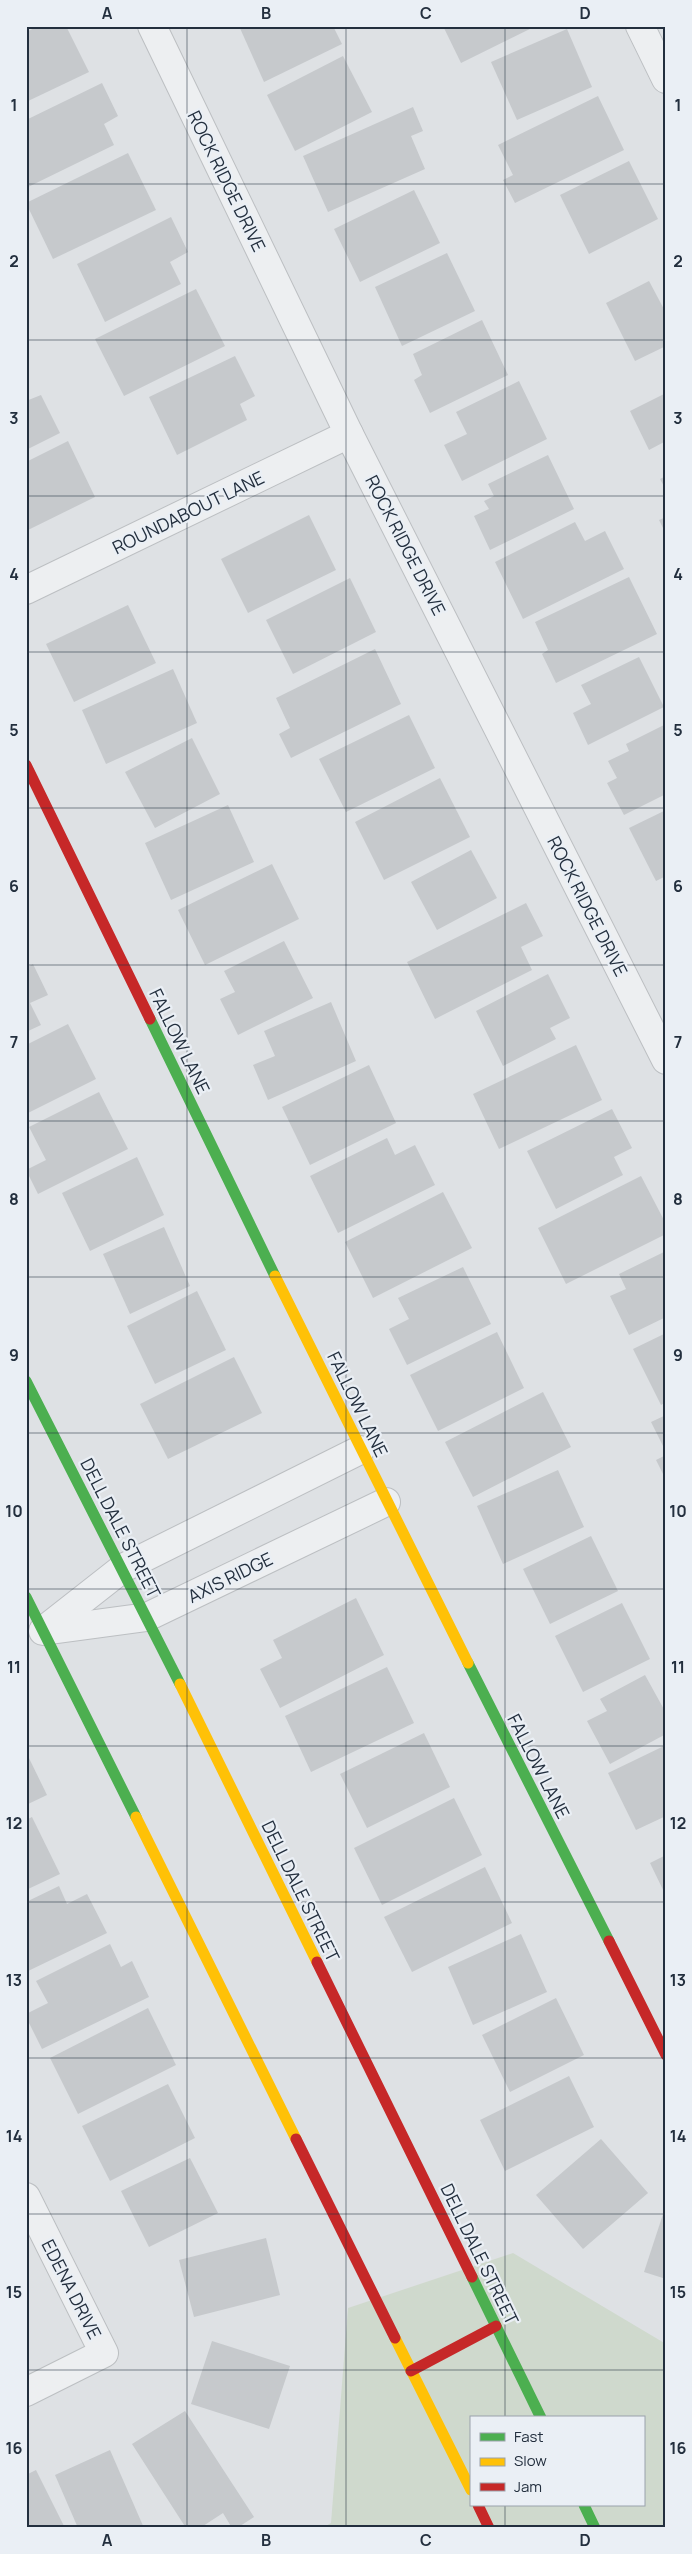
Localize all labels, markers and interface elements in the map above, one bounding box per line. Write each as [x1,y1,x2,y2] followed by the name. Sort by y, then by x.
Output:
[102,2,113,24] text: A
[261,2,271,24] text: B
[420,2,432,24] text: C
[579,2,591,24] text: D
[10,94,18,116] text: 1
[674,94,682,116] text: 1
[182,106,272,256] street label: ROCK RIDGE DRIVE
[9,250,19,272] text: 2
[673,250,683,272] text: 2
[9,407,19,429] text: 3
[673,407,683,429] text: 3
[108,465,268,559] street label: ROUNDABOUT LANE
[360,471,452,619] street label: ROCK RIDGE DRIVE
[9,563,19,585] text: 4
[673,563,683,585] text: 4
[9,719,19,741] text: 5
[673,719,683,741] text: 5
[542,832,634,980] street label: ROCK RIDGE DRIVE
[9,875,19,897] text: 6
[673,875,683,897] text: 6
[144,984,216,1098] street label: FALLOW LANE
[10,1031,18,1053] text: 7
[674,1031,682,1053] text: 7
[9,1188,19,1210] text: 8
[673,1188,683,1210] text: 8
[9,1344,19,1366] text: 9
[673,1344,683,1366] text: 9
[322,1347,394,1461] street label: FALLOW LANE
[75,1454,167,1602] street label: DELL DALE STREET
[5,1500,23,1522] text: 10
[669,1500,687,1522] text: 10
[183,1546,277,1608] street label: AXIS RIDGE
[7,1656,21,1678] text: 11
[671,1656,685,1678] text: 11
[502,1710,576,1822] street label: FALLOW LANE
[6,1812,22,1834] text: 12
[670,1812,686,1834] text: 12
[256,1817,346,1966] street label: DELL DALE STREET
[6,1969,22,1991] text: 13
[670,1969,686,1991] text: 13
[6,2125,22,2147] text: 14
[670,2125,686,2147] text: 14
[435,2180,525,2329] street label: DELL DALE STREET
[37,2235,107,2343] street label: EDENA DRIVE
[6,2281,22,2303] text: 15
[670,2281,686,2303] text: 15
[470,2416,644,2506] legend
[514,2426,543,2447] text: Fast
[6,2437,23,2459] text: 16
[670,2437,687,2459] text: 16
[514,2450,547,2471] text: Slow
[514,2476,542,2497] text: Jam
[102,2529,113,2551] text: A
[261,2529,271,2551] text: B
[420,2529,432,2551] text: C
[579,2529,591,2551] text: D

